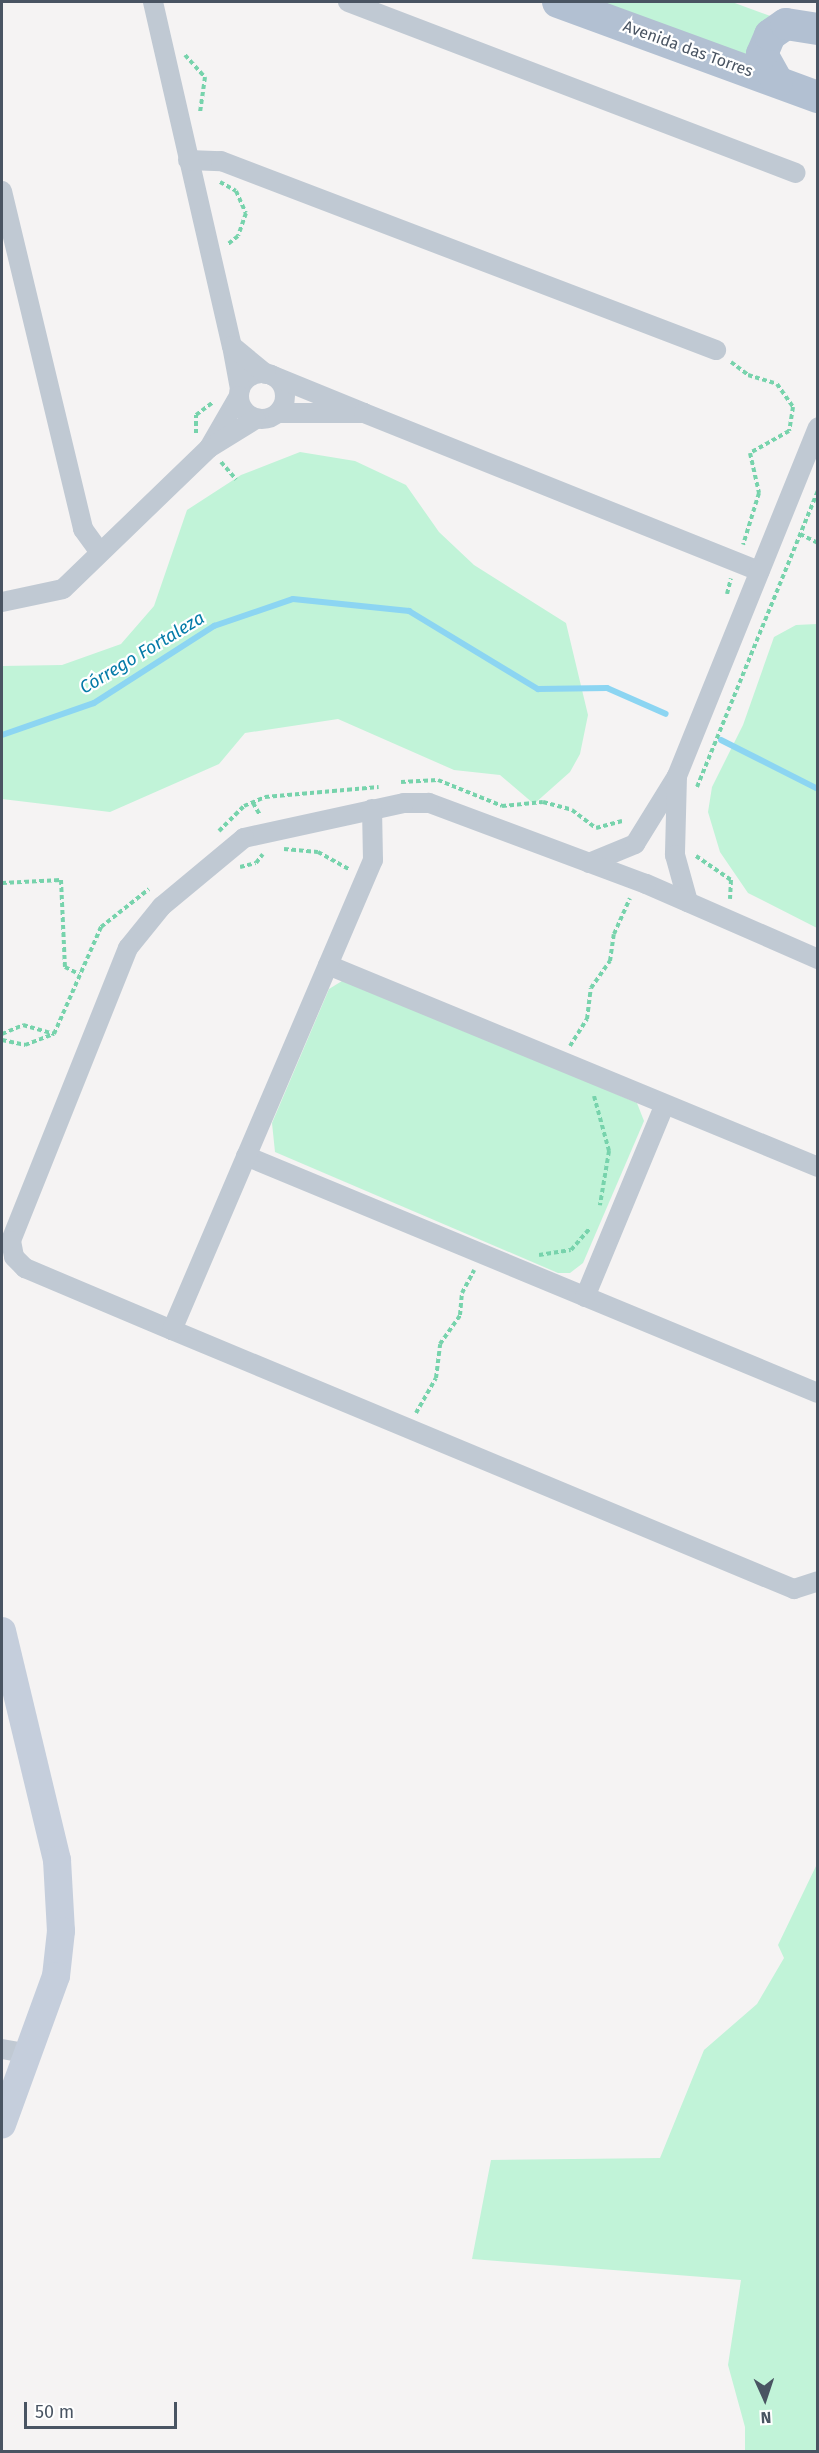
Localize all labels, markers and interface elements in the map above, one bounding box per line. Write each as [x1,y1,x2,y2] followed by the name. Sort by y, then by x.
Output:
[620,17,756,81] street label: Avenida das Torres
[76,607,208,699] water label: Córrego Fortaleza
[735,2369,795,2429] north arrow
[27,2390,180,2428] scale bar
[35,2401,74,2423] text: 50 m
[760,2408,772,2427] text: N

